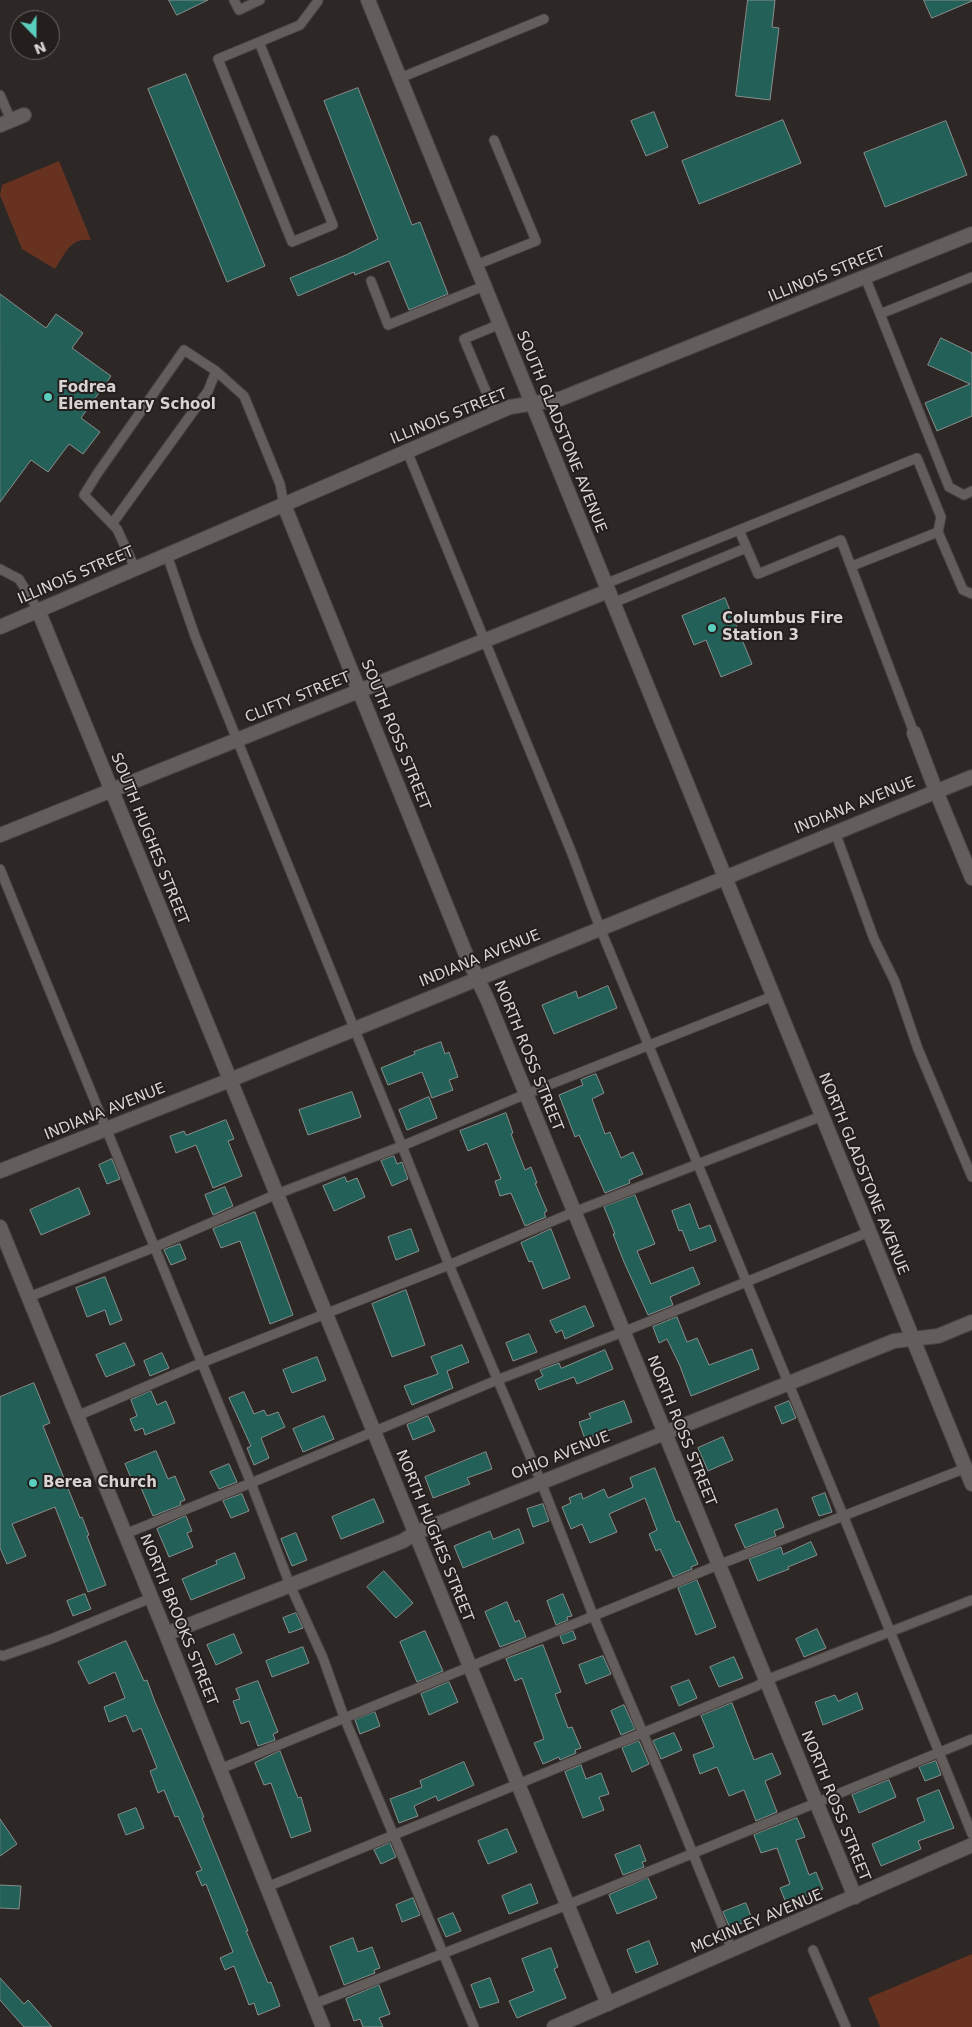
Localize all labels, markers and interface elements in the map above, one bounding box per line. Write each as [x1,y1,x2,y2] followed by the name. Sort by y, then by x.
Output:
[10,10,60,60] north arrow
[32,38,49,58] text: N
[766,243,888,307] street label: ILLINOIS STREET
[512,328,610,536] street label: SOUTH GLADSTONE AVENUE
[58,379,216,414] place label: Fodrea Elementary School
[388,385,510,449] street label: ILLINOIS STREET
[42,391,54,403] marker: Fodrea Elementary School
[15,543,137,609] street label: ILLINOIS STREET
[722,610,843,645] place label: Columbus Fire Station 3
[706,622,718,634] marker: Columbus Fire Station 3
[357,657,433,813] street label: SOUTH ROSS STREET
[243,669,353,727] street label: CLIFTY STREET
[106,750,192,928] street label: SOUTH HUGHES STREET
[792,774,918,838] street label: INDIANA AVENUE
[417,927,543,991] street label: INDIANA AVENUE
[490,978,566,1134] street label: NORTH ROSS STREET
[814,1070,912,1278] street label: NORTH GLADSTONE AVENUE
[42,1080,168,1144] street label: INDIANA AVENUE
[643,1353,719,1509] street label: NORTH ROSS STREET
[509,1428,613,1484] street label: OHIO AVENUE
[391,1447,477,1625] street label: NORTH HUGHES STREET
[43,1474,157,1492] place label: Berea Church
[27,1477,39,1489] marker: Berea Church
[135,1532,221,1708] street label: NORTH BROOKS STREET
[797,1728,873,1884] street label: NORTH ROSS STREET
[688,1886,826,1958] street label: MCKINLEY AVENUE

